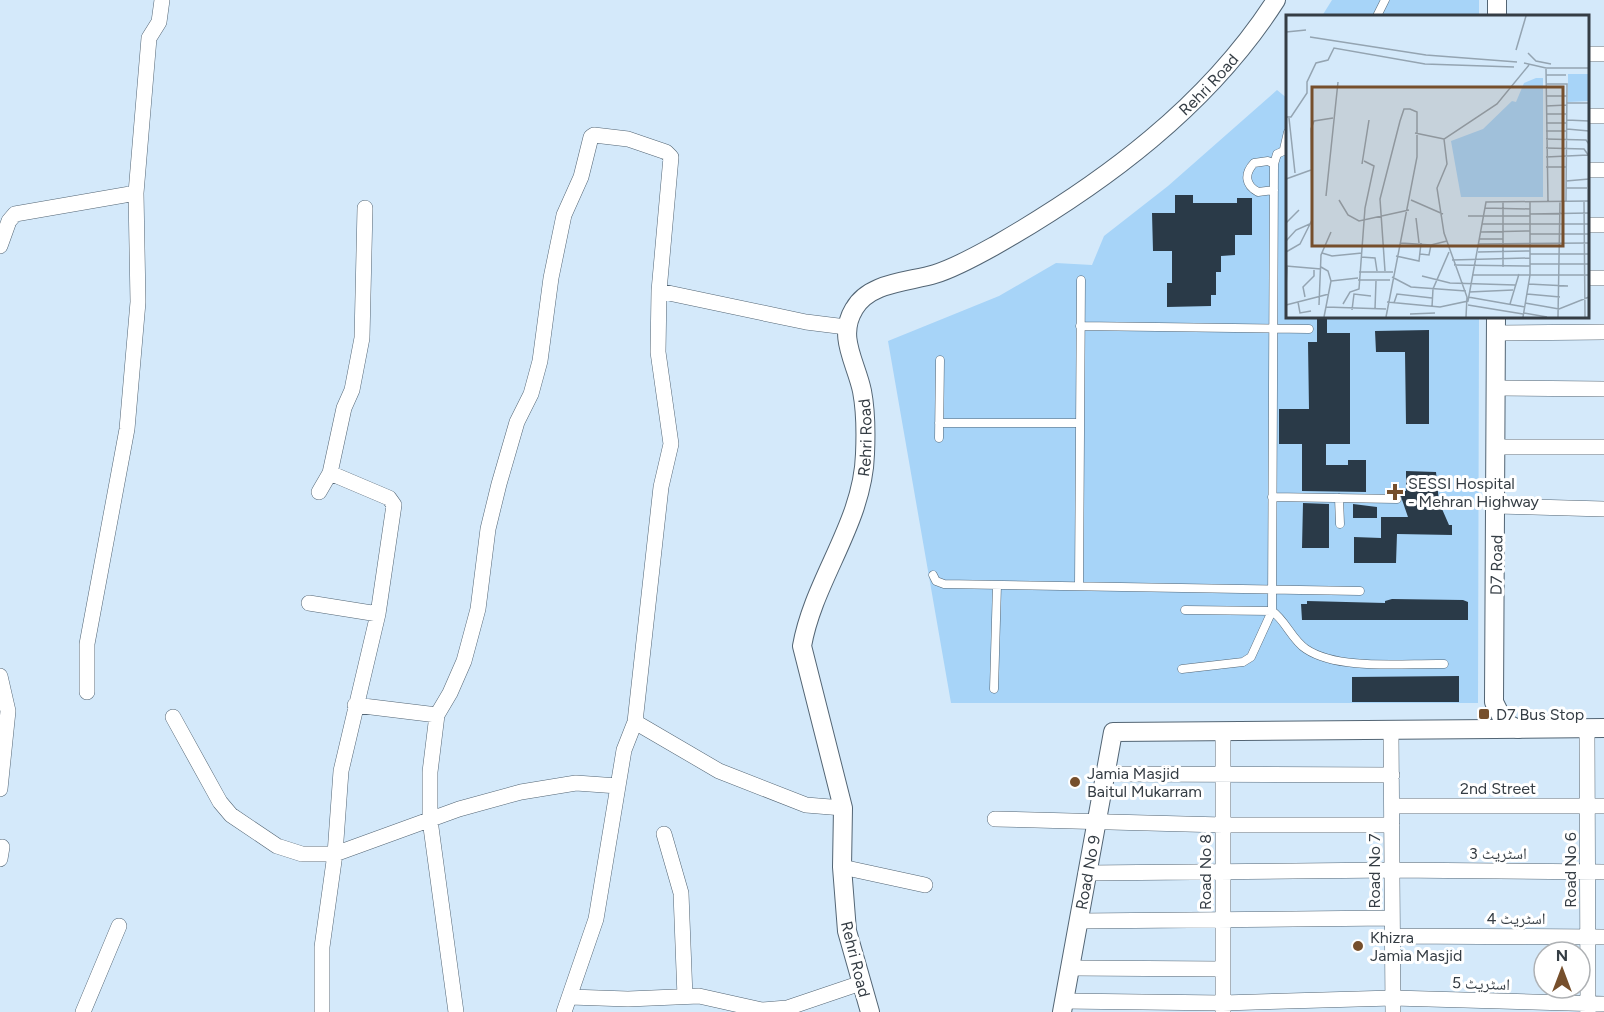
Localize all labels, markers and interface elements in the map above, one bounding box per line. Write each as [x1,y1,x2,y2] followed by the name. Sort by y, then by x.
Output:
[1286,15,1589,318] inset map
[1175,50,1242,120] street label: Rehri Road
[854,398,876,478] street label: Rehri Road
[1408,474,1540,511] place label: SESSI Hospital - Mehran Highway
[1386,483,1404,501] marker: SESSI Hospital - Mehran Highway
[1486,535,1507,595] street label: D7 Road
[1496,705,1584,724] place label: D7 Bus Stop
[1477,707,1491,721] marker: D7 Bus Stop
[1087,764,1202,801] place label: Jamia Masjid Baitul Mukarram
[1068,775,1082,789] marker: Jamia Masjid Baitul Mukarram
[1460,779,1536,798] street label: 2nd Street
[1561,832,1580,908] street label: Road No 6
[1365,833,1384,909] street label: Road No 7
[1072,834,1104,911] street label: Road No 9
[1196,834,1215,910] street label: Road No 8
[1469,844,1527,863] street label: اسٹریٹ 3
[1486,909,1546,928] street label: اسٹریٹ 4
[837,919,874,999] street label: Rehri Road
[1370,928,1462,965] place label: Khizra Jamia Masjid
[1351,939,1365,953] marker: Khizra Jamia Masjid
[1532,940,1592,1000] north arrow
[1556,946,1568,965] text: N
[1452,973,1510,994] street label: اسٹریٹ 5

